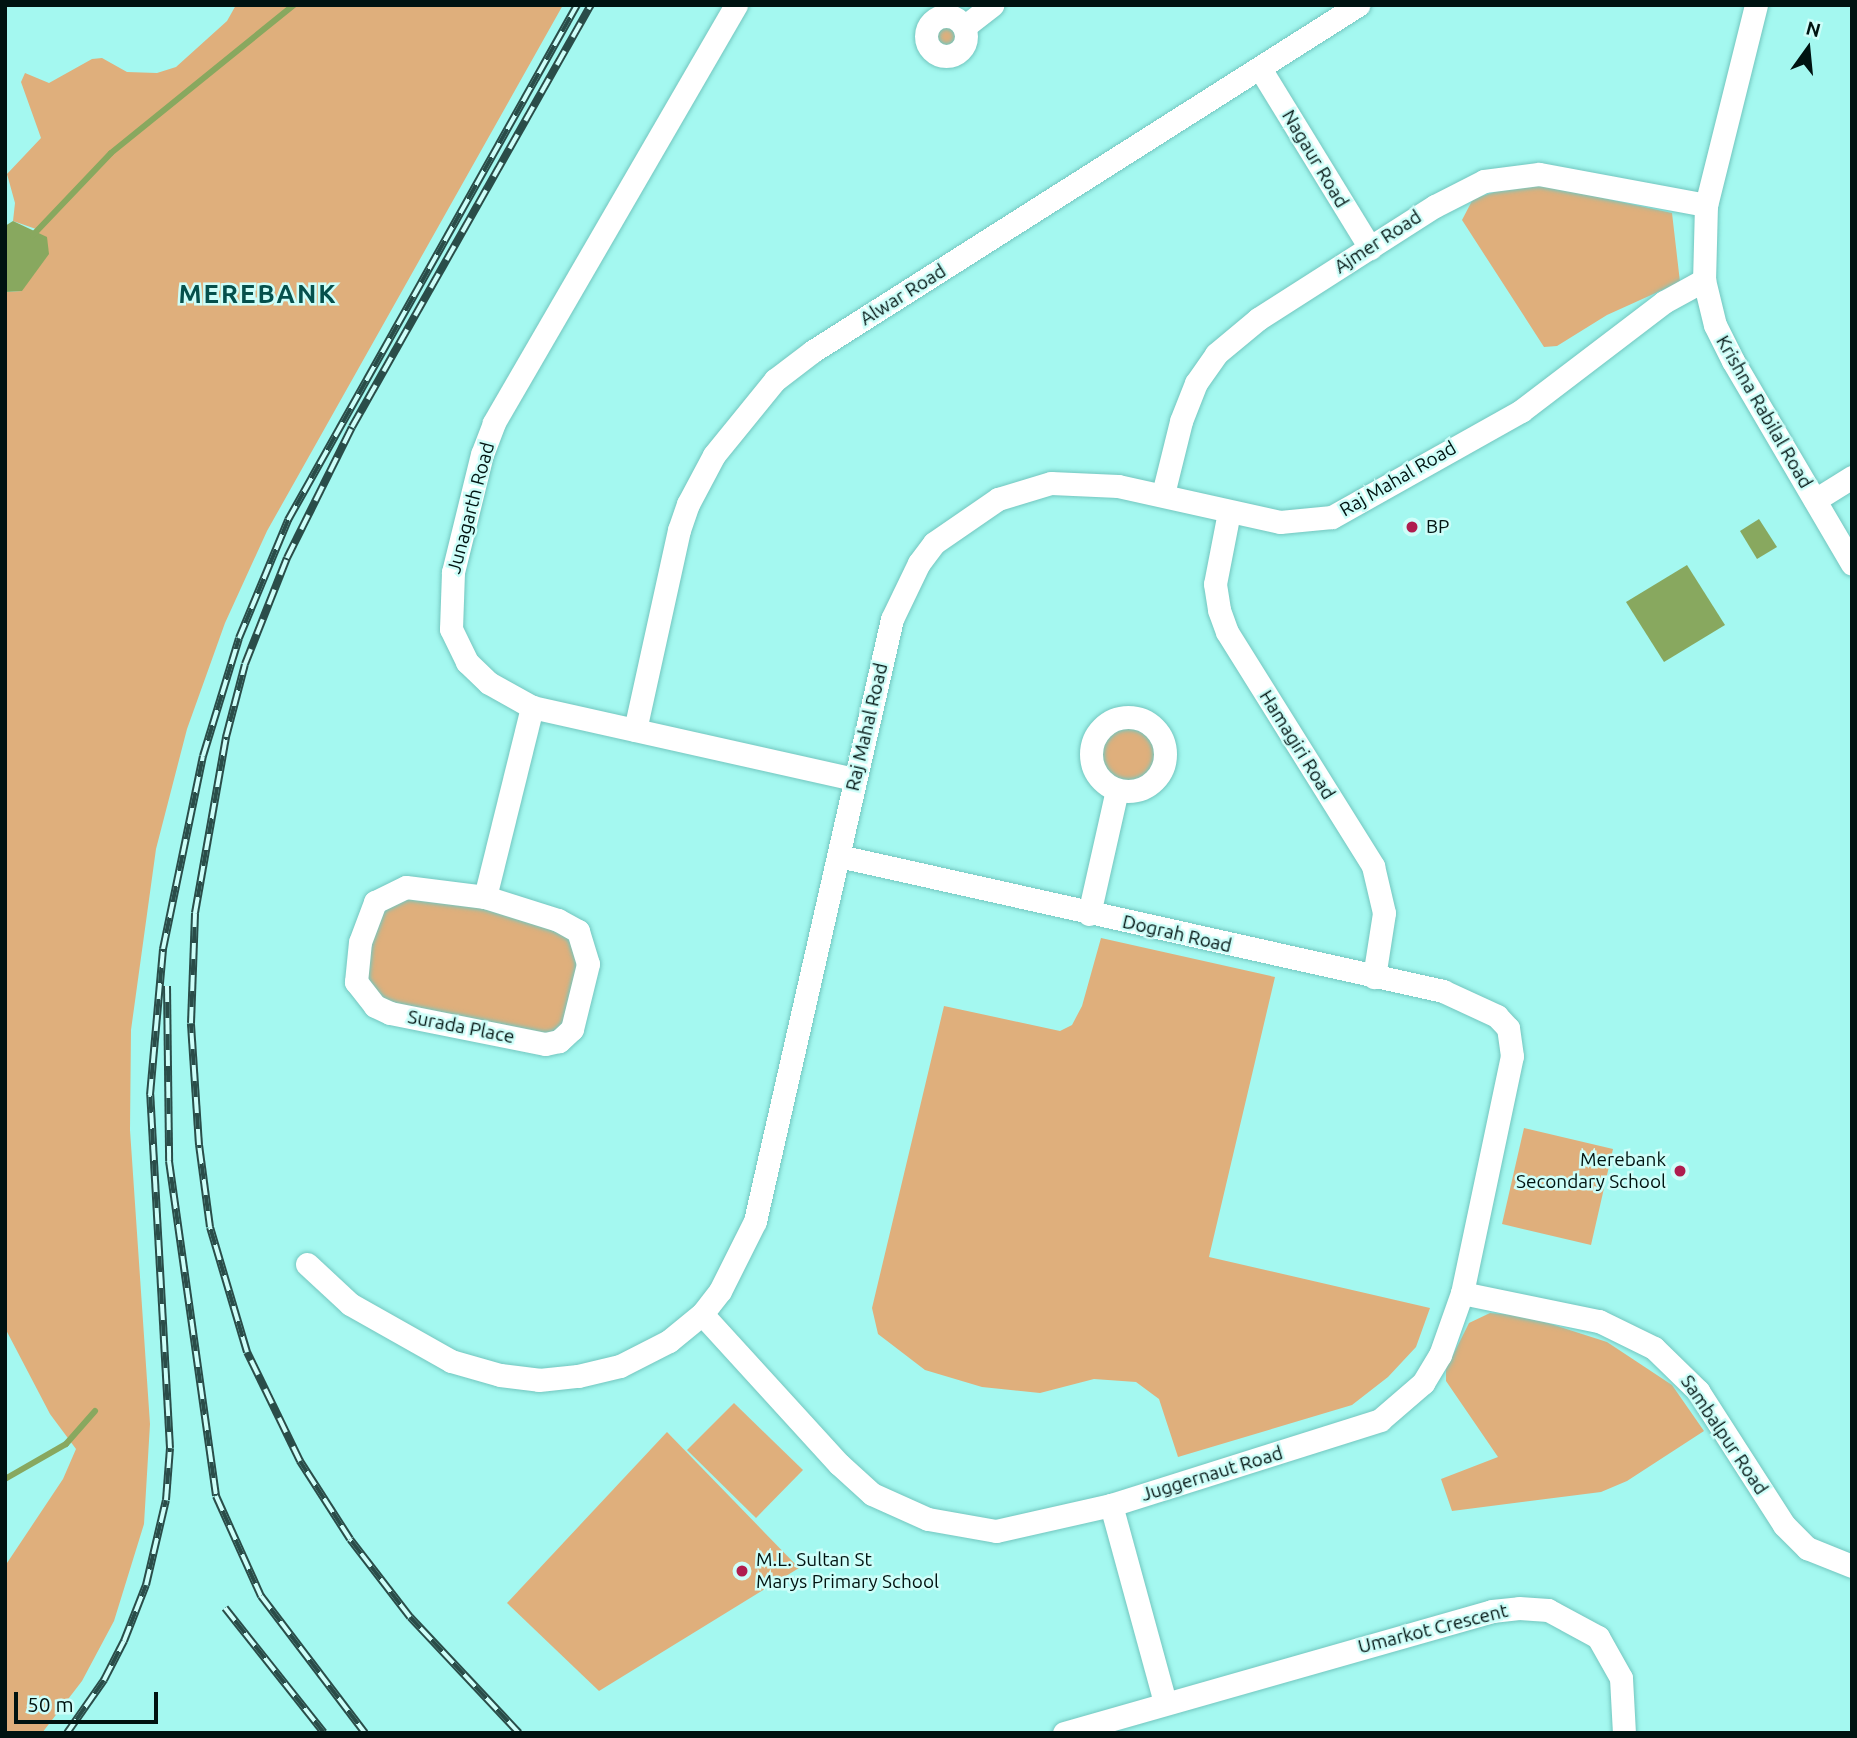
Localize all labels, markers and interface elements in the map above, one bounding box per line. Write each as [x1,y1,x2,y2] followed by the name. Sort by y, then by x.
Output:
[1773,14,1843,84] north arrow
[1804,16,1823,41] text: N
[1277,106,1353,212] street label: Nagaur Road
[1330,205,1426,279] street label: Ajmer Road
[856,260,950,330] street label: Alwar Road
[179,278,337,310] district label: MEREBANK
[1711,332,1817,492] street label: Krishna Rabilal Road
[1336,436,1460,522] street label: Raj Mahal Road
[442,440,500,576] street label: Junagarth Road
[1426,516,1449,538] place label: BP
[1404,519,1420,535] marker: BP
[841,661,893,793] street label: Raj Mahal Road
[1254,686,1340,804] street label: Hamagiri Road
[1120,910,1234,958] street label: Dograh Road
[406,1005,516,1049] street label: Surada Place
[1516,1149,1666,1193] place label: Merebank Secondary School
[1672,1163,1688,1179] marker: Merebank Secondary School
[1676,1371,1772,1499] street label: Sambalpur Road
[1138,1442,1286,1506] street label: Juggernaut Road
[756,1549,939,1593] place label: M.L. Sultan St Marys Primary School
[734,1563,750,1579] marker: M.L. Sultan St Marys Primary School
[1356,1599,1510,1659] street label: Umarkot Crescent
[18,1678,161,1722] scale bar
[27,1692,74,1716] text: 50 m

